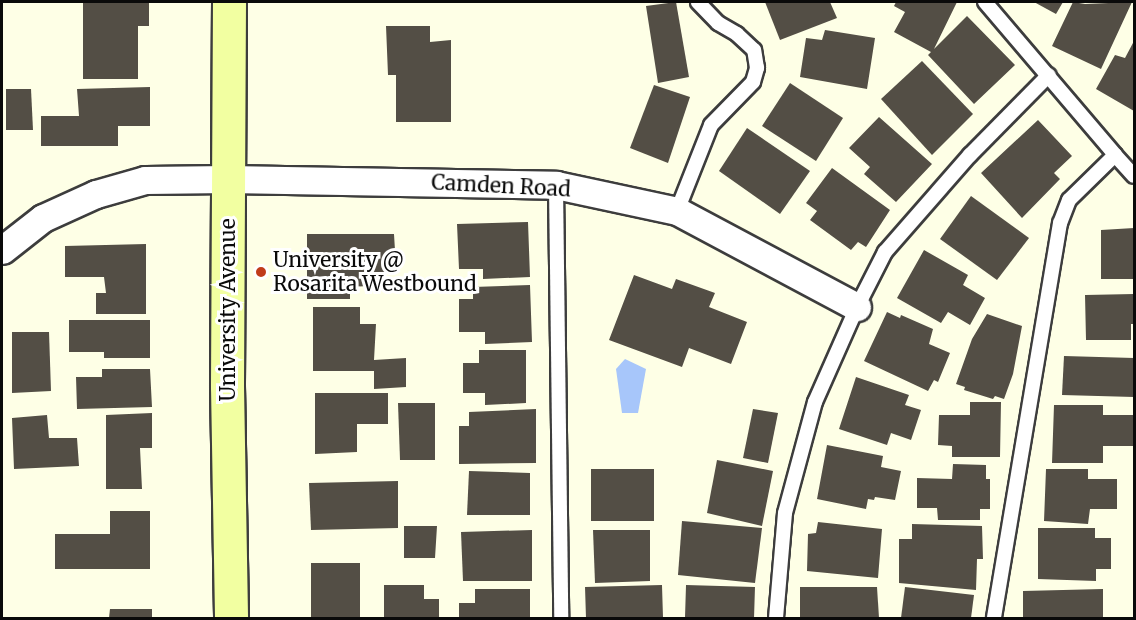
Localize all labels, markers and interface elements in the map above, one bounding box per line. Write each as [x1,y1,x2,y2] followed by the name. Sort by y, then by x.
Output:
[431,170,571,202] street label: Camden Road
[215,218,241,402] street label: University Avenue
[273,247,477,297] place label: University @ Rosarita Westbound
[254,265,268,279] marker: University @ Rosarita Westbound

